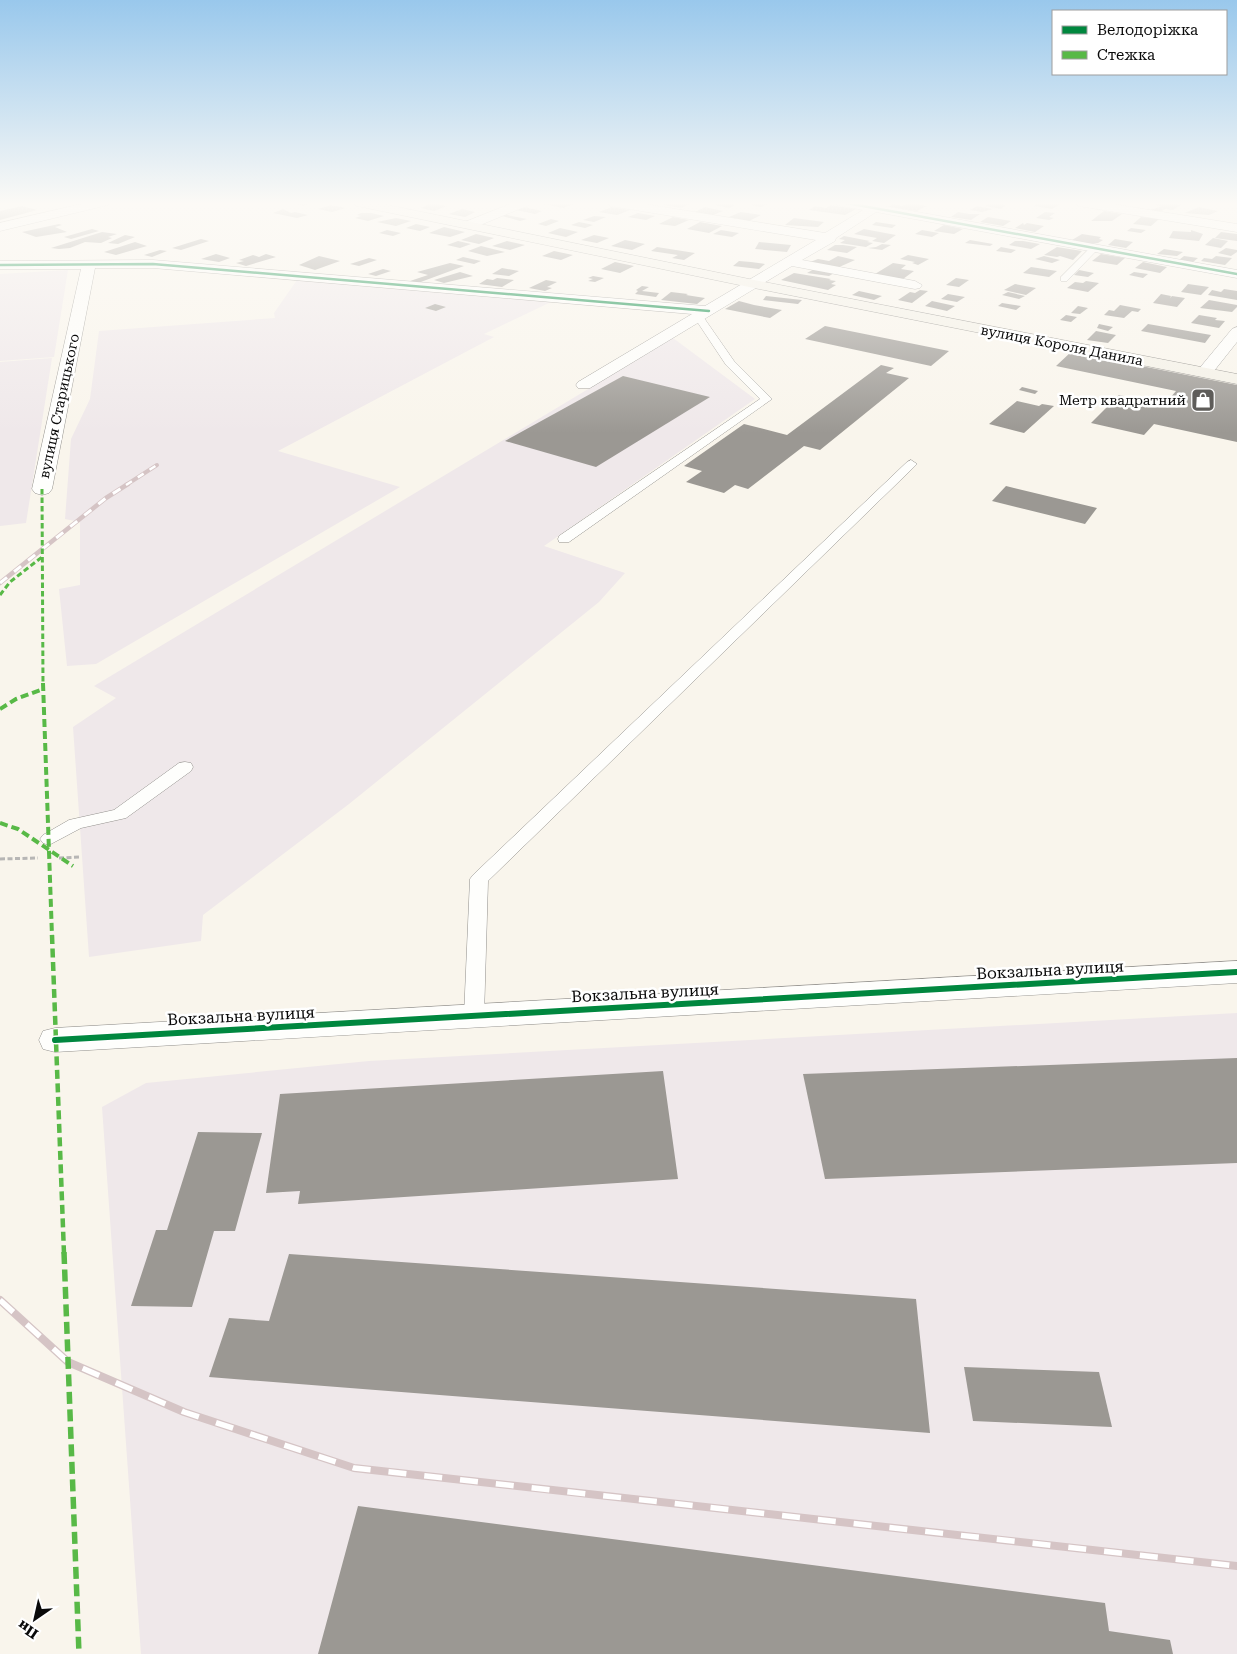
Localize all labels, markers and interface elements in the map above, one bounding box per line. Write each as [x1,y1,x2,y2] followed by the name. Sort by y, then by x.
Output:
[1052,10,1227,75] legend
[1097,21,1198,39] text: Велодоріжка
[1097,46,1155,64] text: Стежка
[979,321,1145,369] street label: вулиця Короля Данила
[36,332,82,480] street label: вулиця Старицького
[1190,387,1216,413] shop icon: Метр квадратний
[1059,392,1186,408] place label: Метр квадратний
[976,957,1124,983] street label: Вокзальна вулиця
[571,980,719,1006] street label: Вокзальна вулиця
[167,1003,315,1029] street label: Вокзальна вулиця
[10,1594,60,1644] north arrow
[14,1617,41,1642] text: Пн

